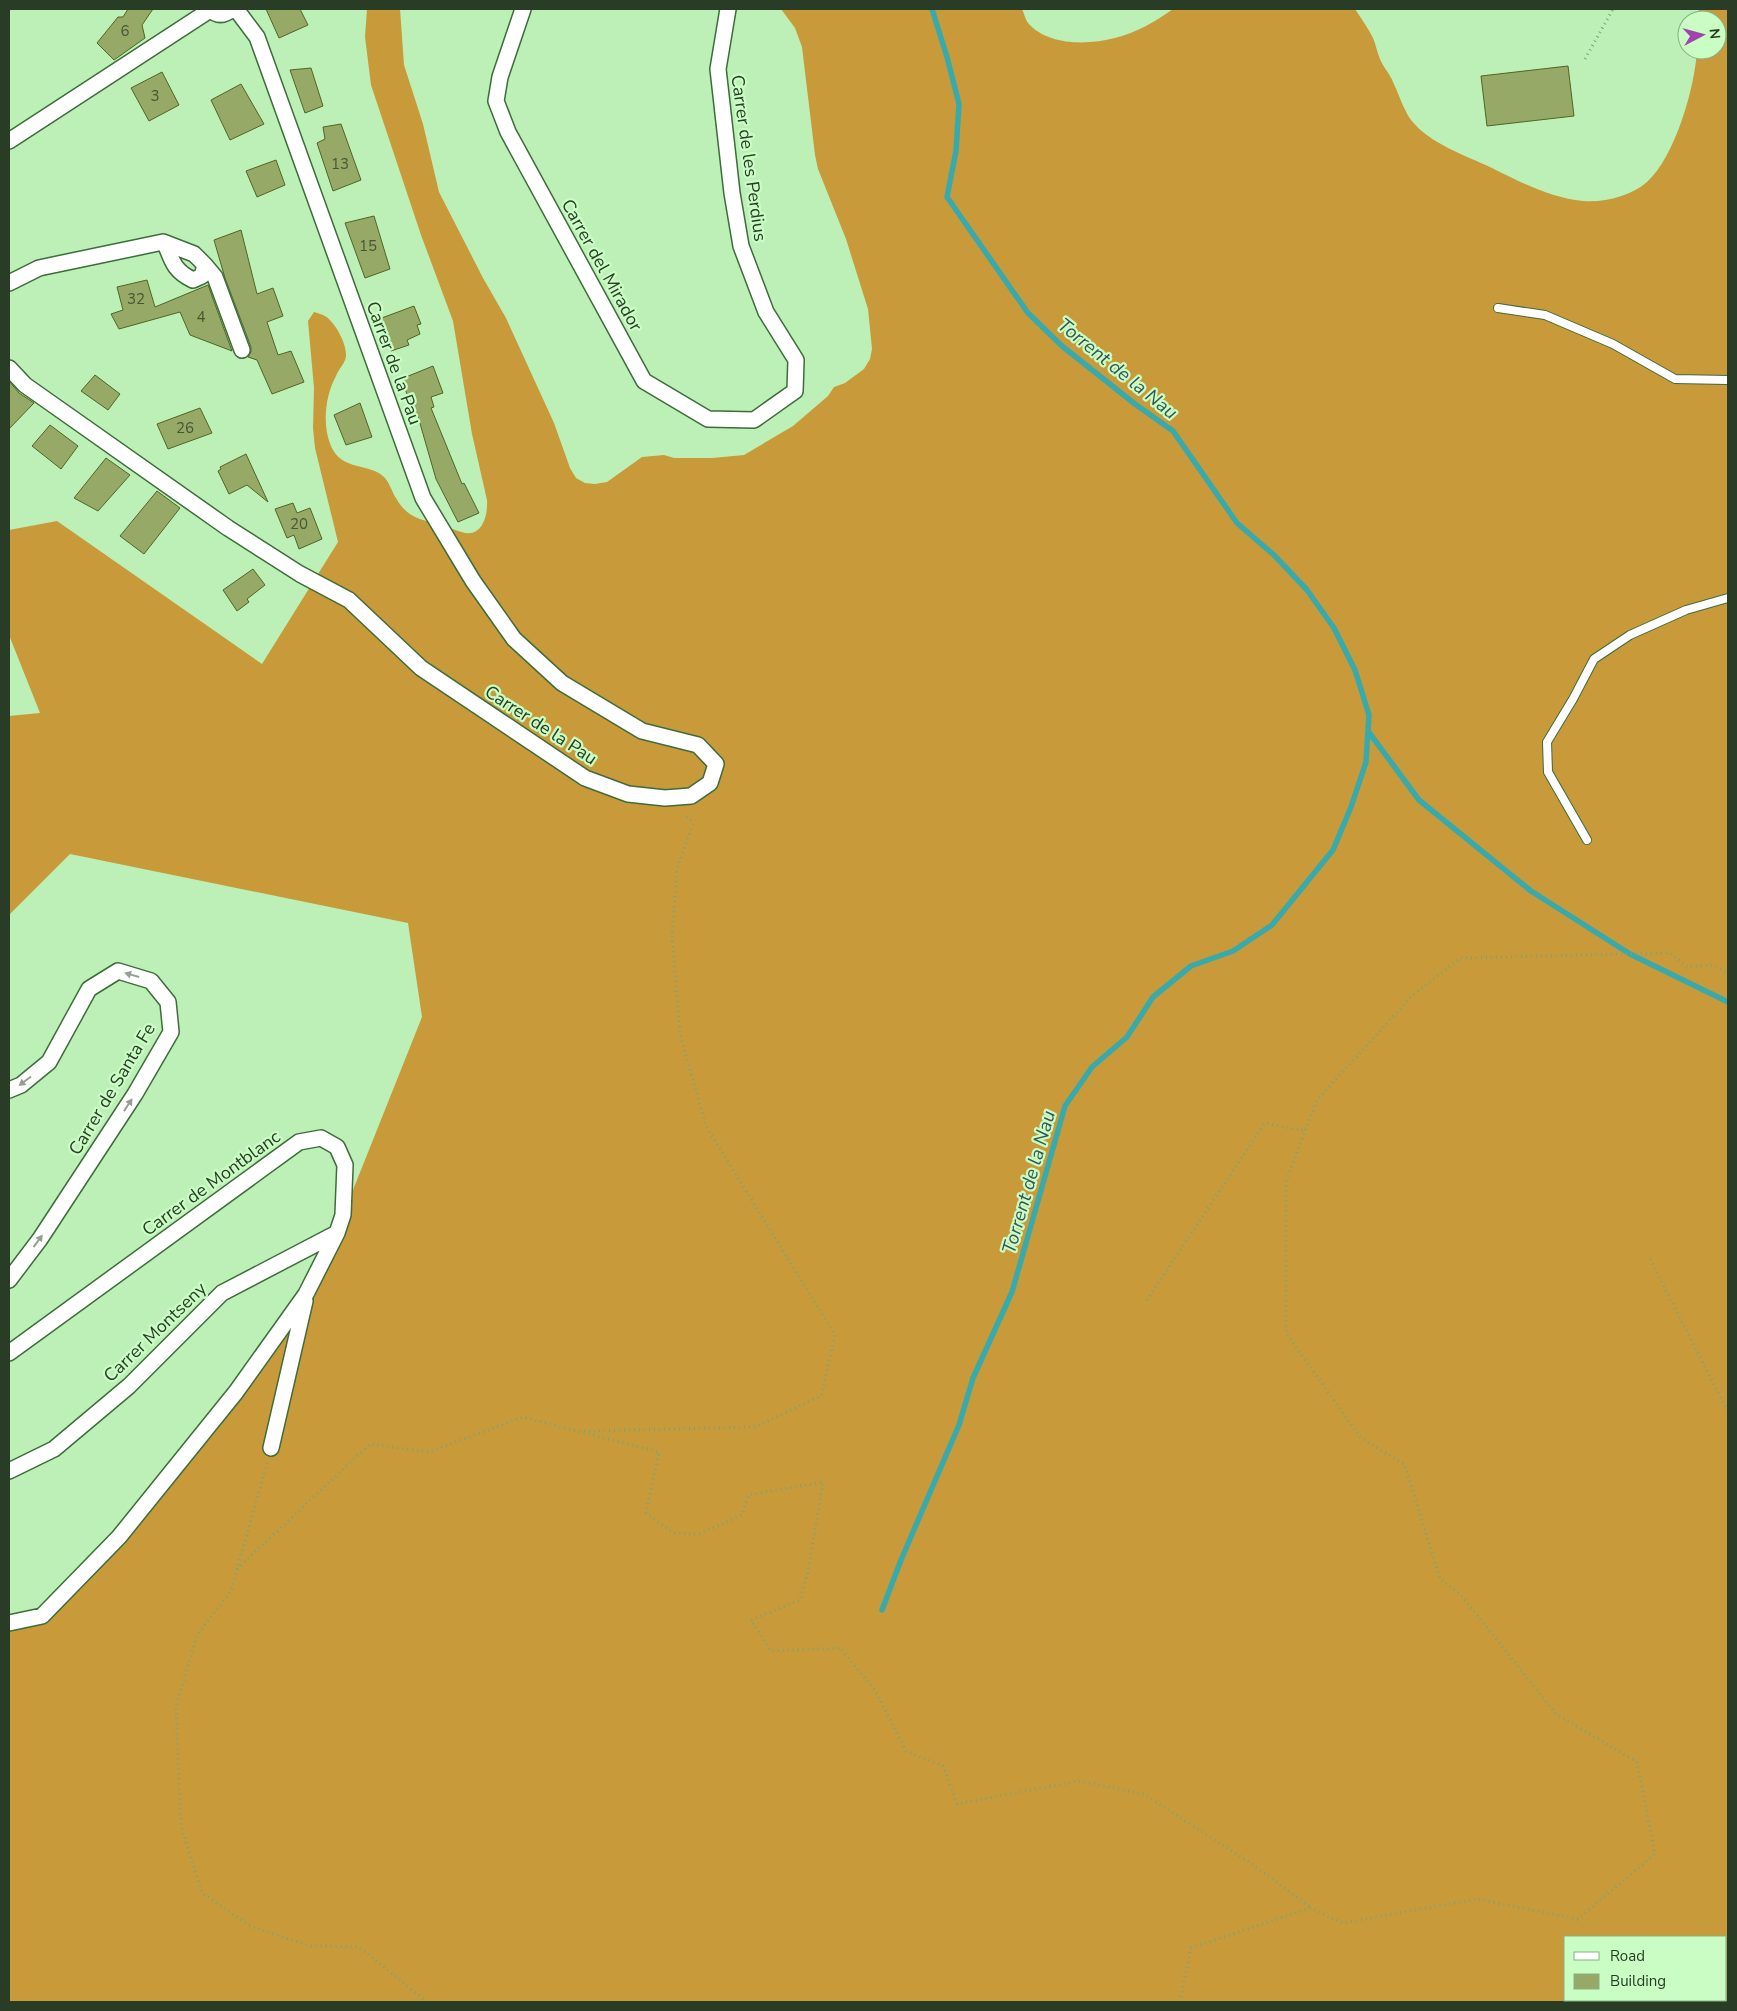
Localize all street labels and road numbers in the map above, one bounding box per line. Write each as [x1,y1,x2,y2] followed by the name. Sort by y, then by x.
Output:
[725,73,773,243] street label: Carrer de les Perdius
[556,195,648,336] street label: Carrer del Mirador
[361,298,427,428] street label: Carrer de la Pau
[480,680,602,770] street label: Carrer de la Pau
[63,1019,161,1159] street label: Carrer de Santa Fe
[137,1125,285,1241] street label: Carrer de Montblanc
[98,1276,212,1387] street label: Carrer Montseny

